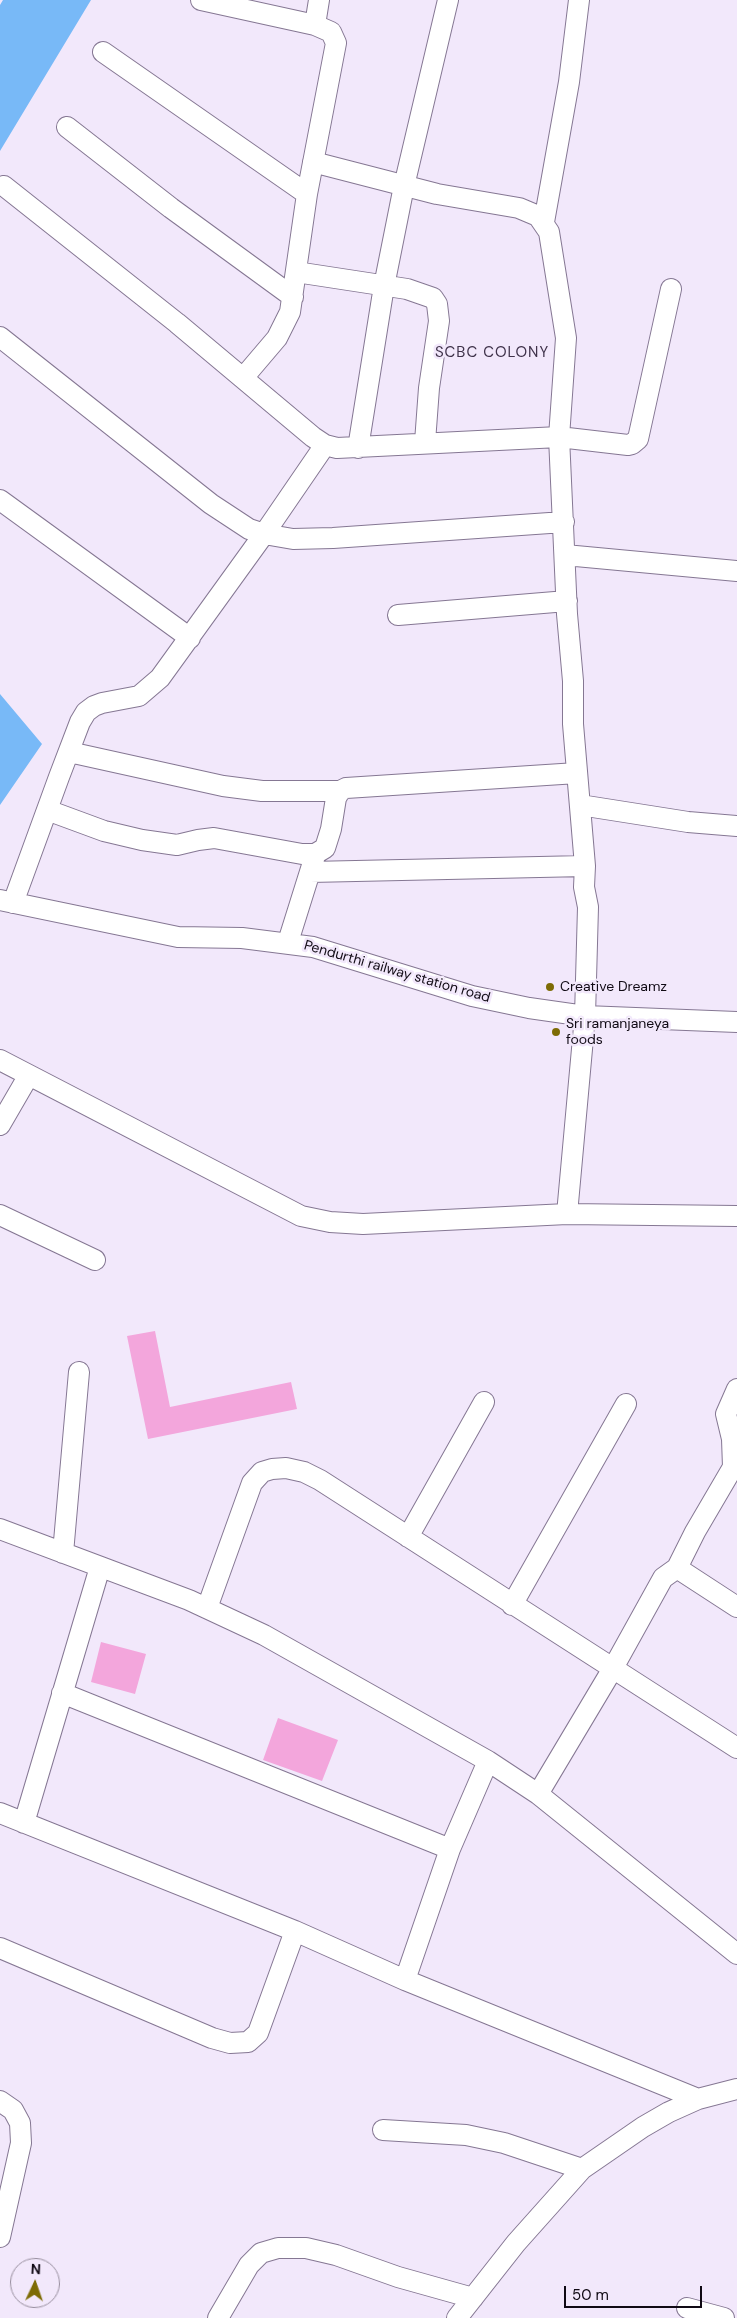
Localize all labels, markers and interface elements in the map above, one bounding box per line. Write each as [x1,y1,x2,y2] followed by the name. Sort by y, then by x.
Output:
[434,344,550,362] district label: SCBC COLONY
[302,937,492,1007] street label: Pendurthi railway station road
[560,979,667,995] place label: Creative Dreamz
[544,981,556,993] marker: Creative Dreamz
[566,1016,669,1048] place label: Sri ramanjaneya foods
[550,1026,562,1038] marker: Sri ramanjaneya foods
[10,2258,60,2308] north arrow
[30,2260,41,2278] text: N
[567,2276,704,2308] scale bar
[572,2285,609,2305] text: 50 m

